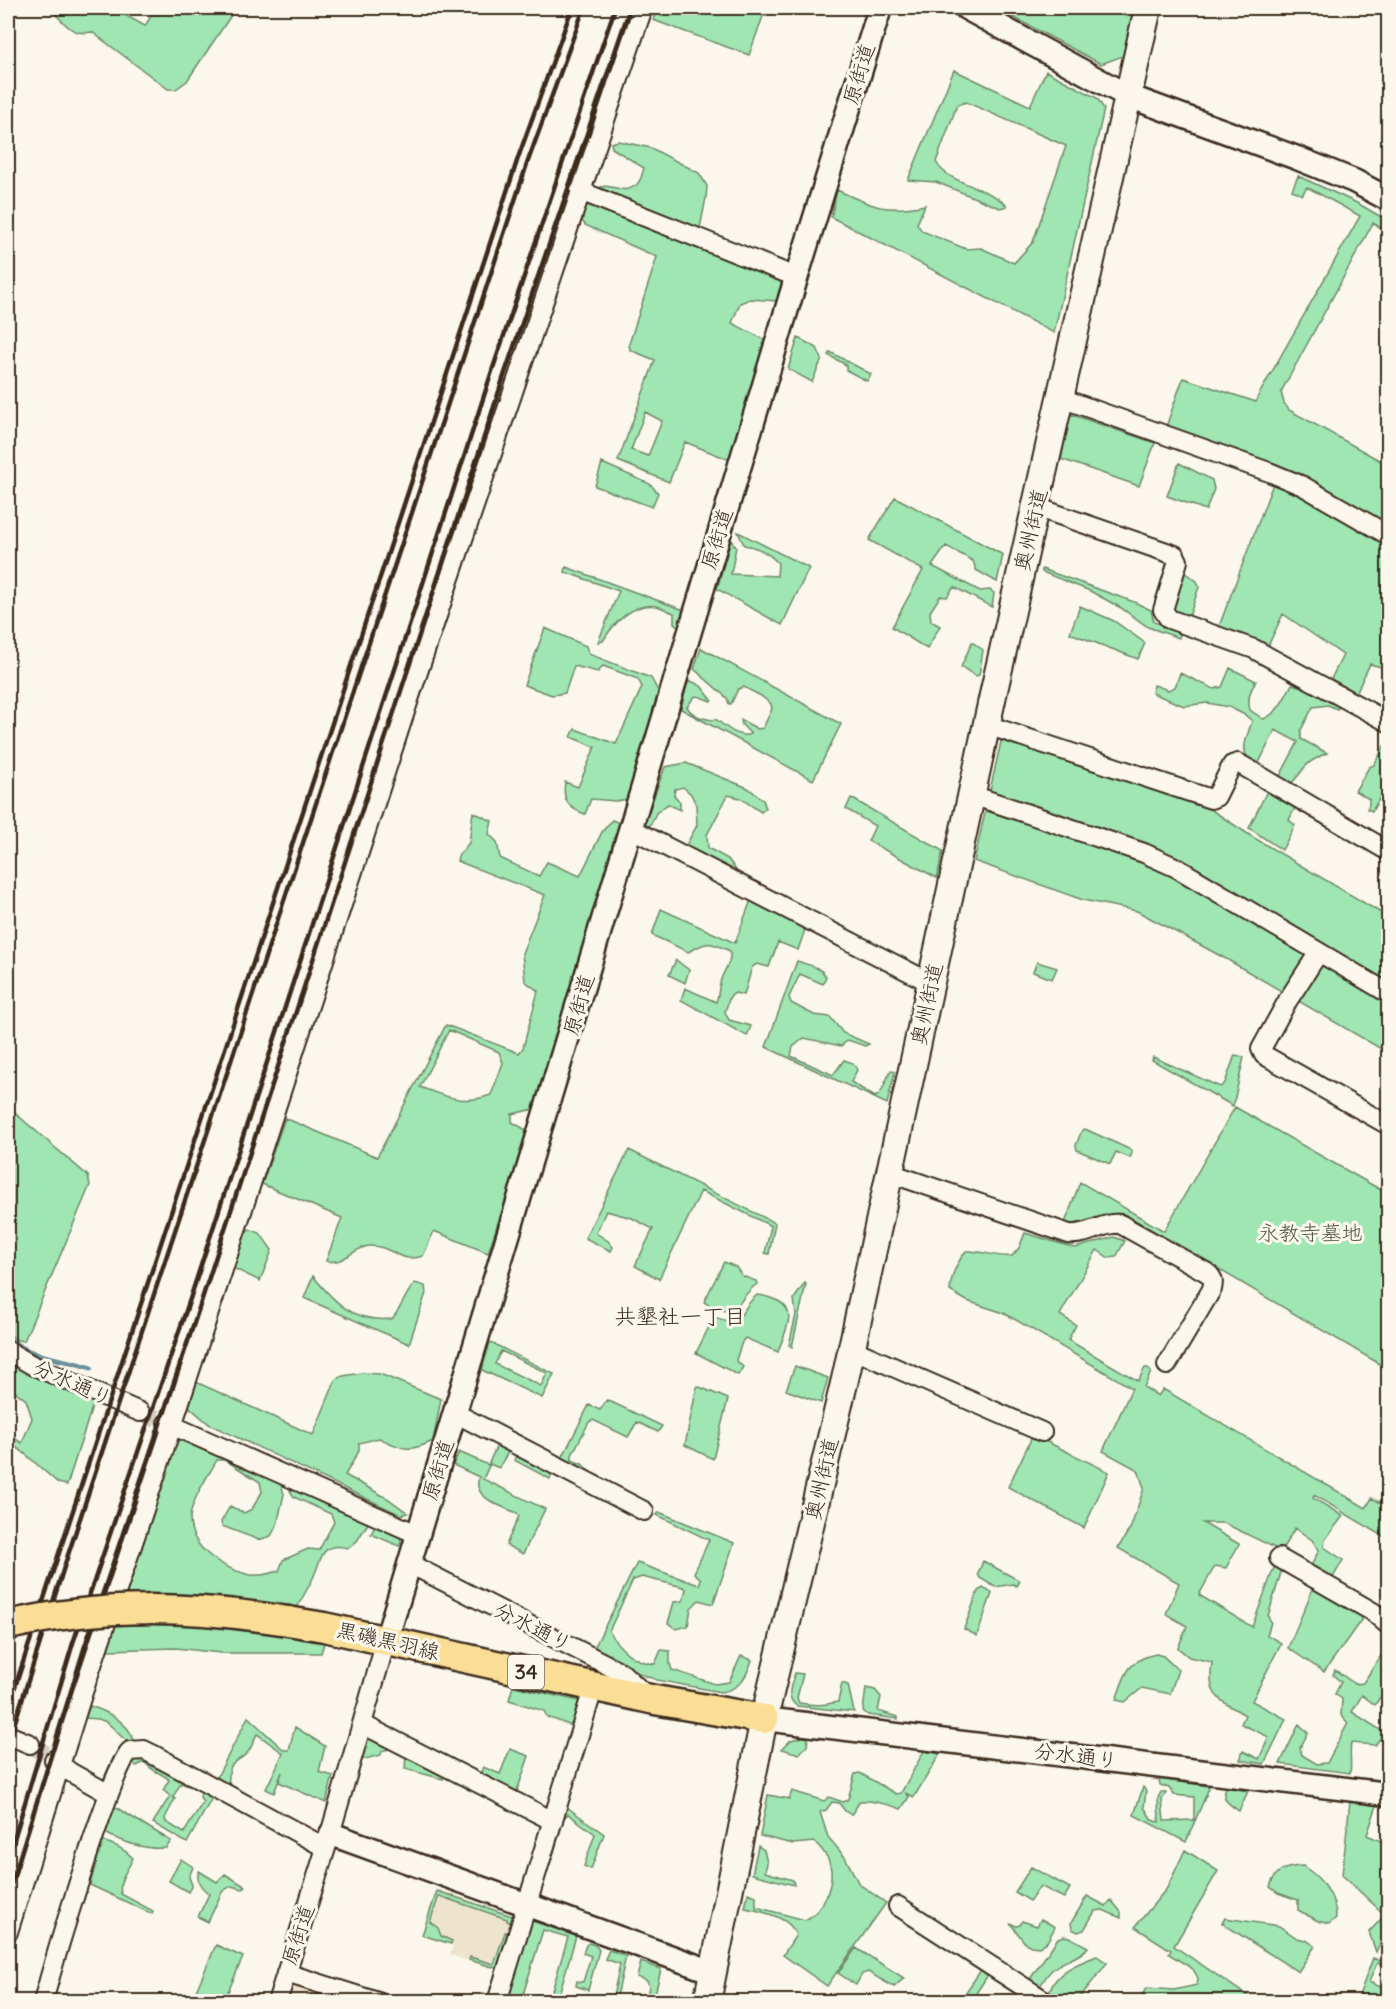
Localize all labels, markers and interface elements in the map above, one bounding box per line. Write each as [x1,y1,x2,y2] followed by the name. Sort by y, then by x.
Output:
[836,40,881,108] street label: 原街道
[1008,486,1053,574] street label: 奥州街道
[694,505,739,573] street label: 原街道
[905,960,948,1048] street label: 奥州街道
[557,971,600,1039] street label: 原街道
[1258,1219,1363,1246] park label: 永教寺墓地
[614,1302,746,1330] district label: 共墾社一丁目
[29,1353,117,1412] street label: 分水通り
[799,1435,844,1523] street label: 奥州街道
[415,1436,460,1504] street label: 原街道
[490,1595,577,1658] street label: 分水通り
[334,1616,442,1665] street label: 黒磯黒羽線
[508,1655,544,1689] road number: 34
[1033,1737,1119,1774] street label: 分水通り
[275,1901,320,1969] street label: 原街道

